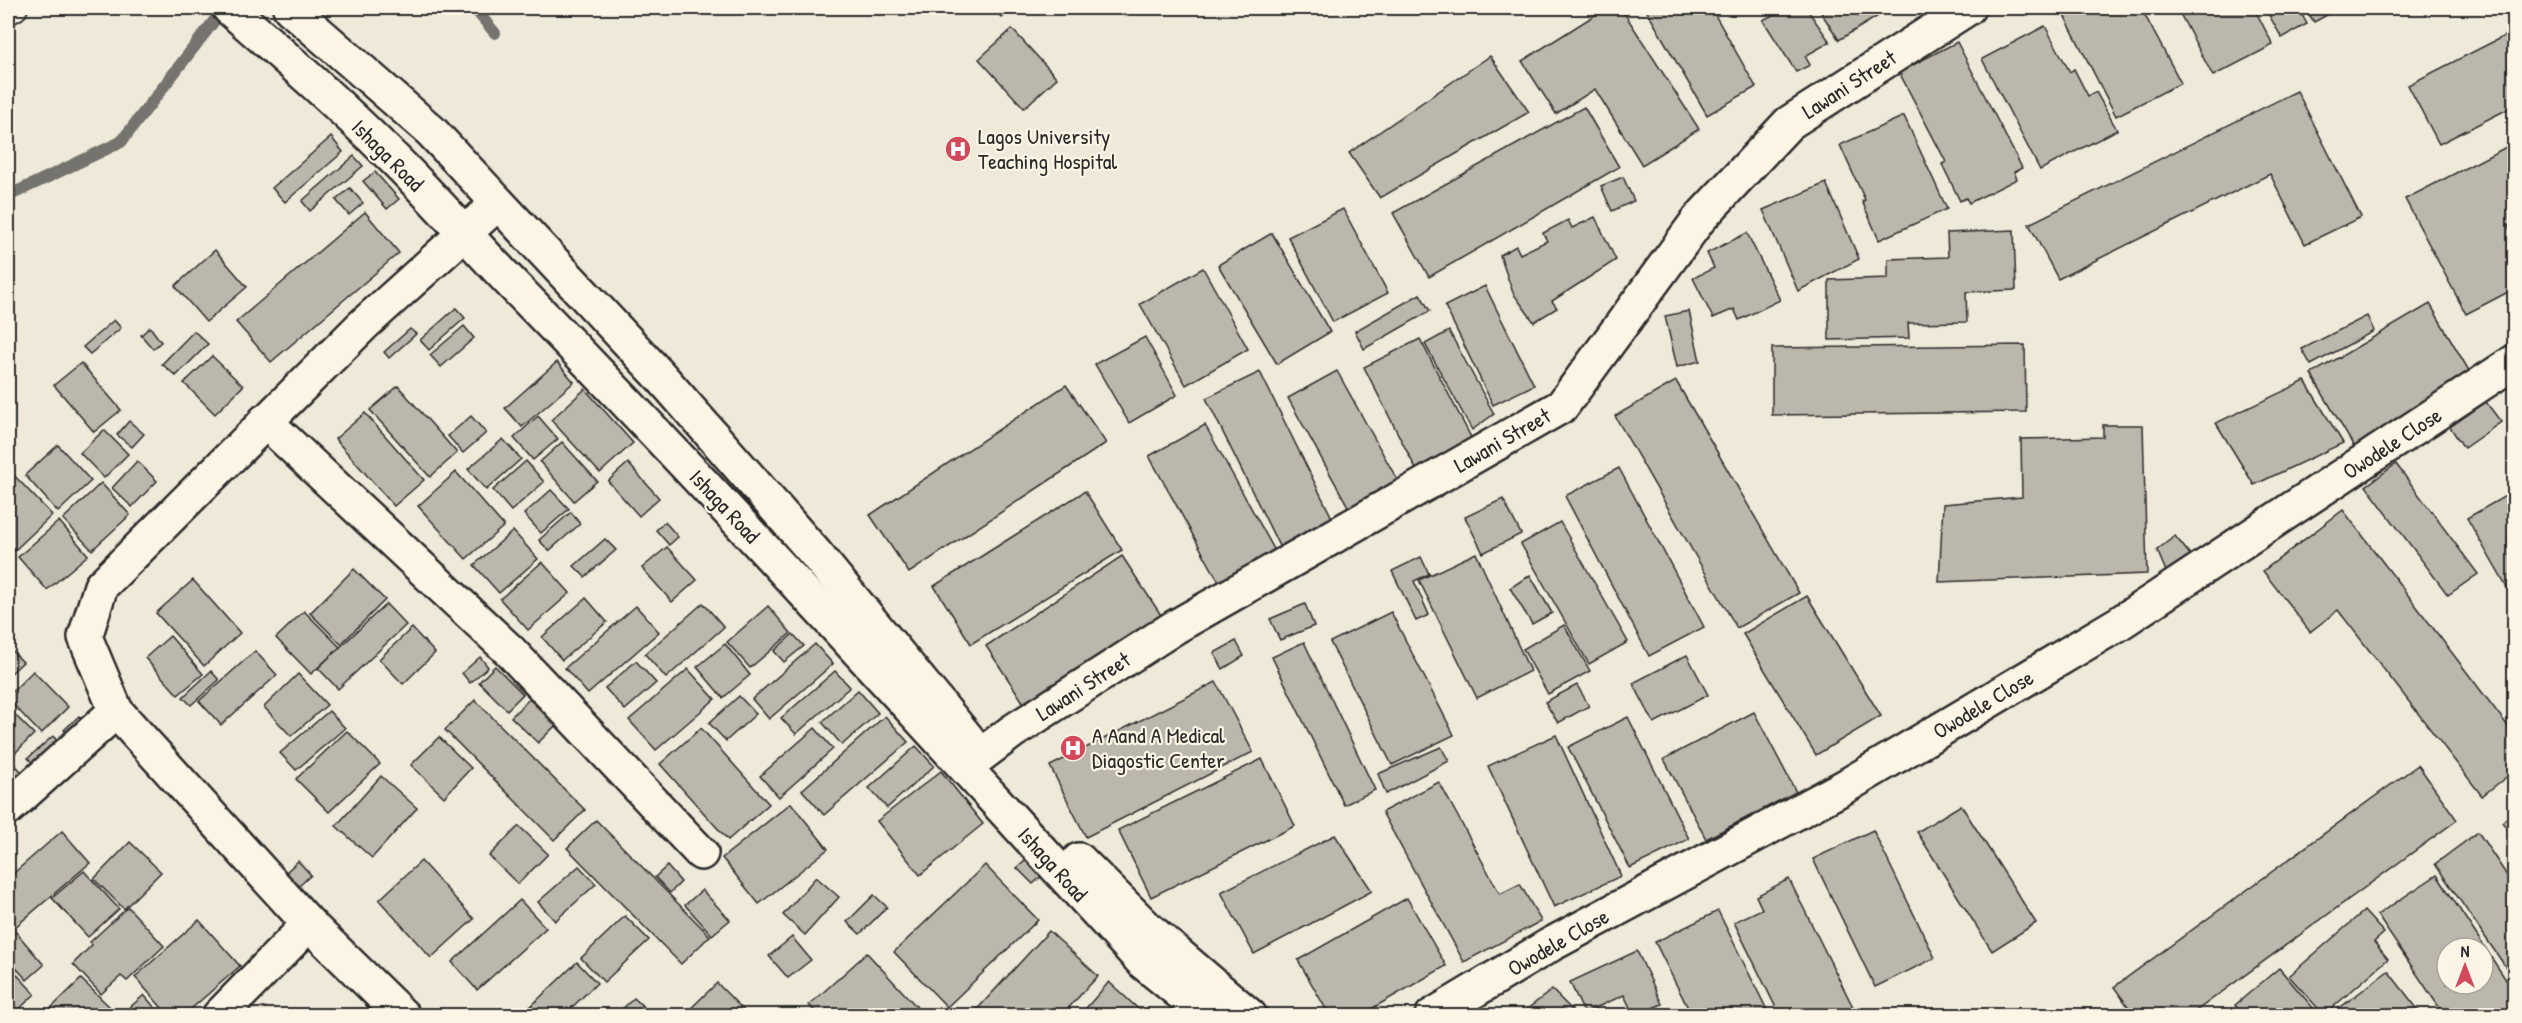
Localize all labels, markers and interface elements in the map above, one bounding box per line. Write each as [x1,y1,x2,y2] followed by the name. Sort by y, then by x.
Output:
[1796,42,1902,126] street label: Lawani Street
[345,112,431,198] street label: Ishaga Road
[978,121,1117,176] place label: Lagos University Teaching Hospital
[943,134,973,164] hospital icon: Lagos University Teaching Hospital
[1448,400,1556,480] street label: Lawani Street
[2337,400,2447,486] street label: Owodele Close
[683,462,767,550] street label: Ishaga Road
[1030,644,1136,728] street label: Lawani Street
[1927,662,2039,746] street label: Owodele Close
[1092,720,1225,775] place label: A Aand A Medical Diagostic Center
[1058,733,1088,763] hospital icon: A Aand A Medical Diagostic Center
[1011,820,1095,908] street label: Ishaga Road
[1502,901,1614,983] street label: Owodele Close
[2435,936,2495,996] north arrow
[2461,940,2470,962] text: N

